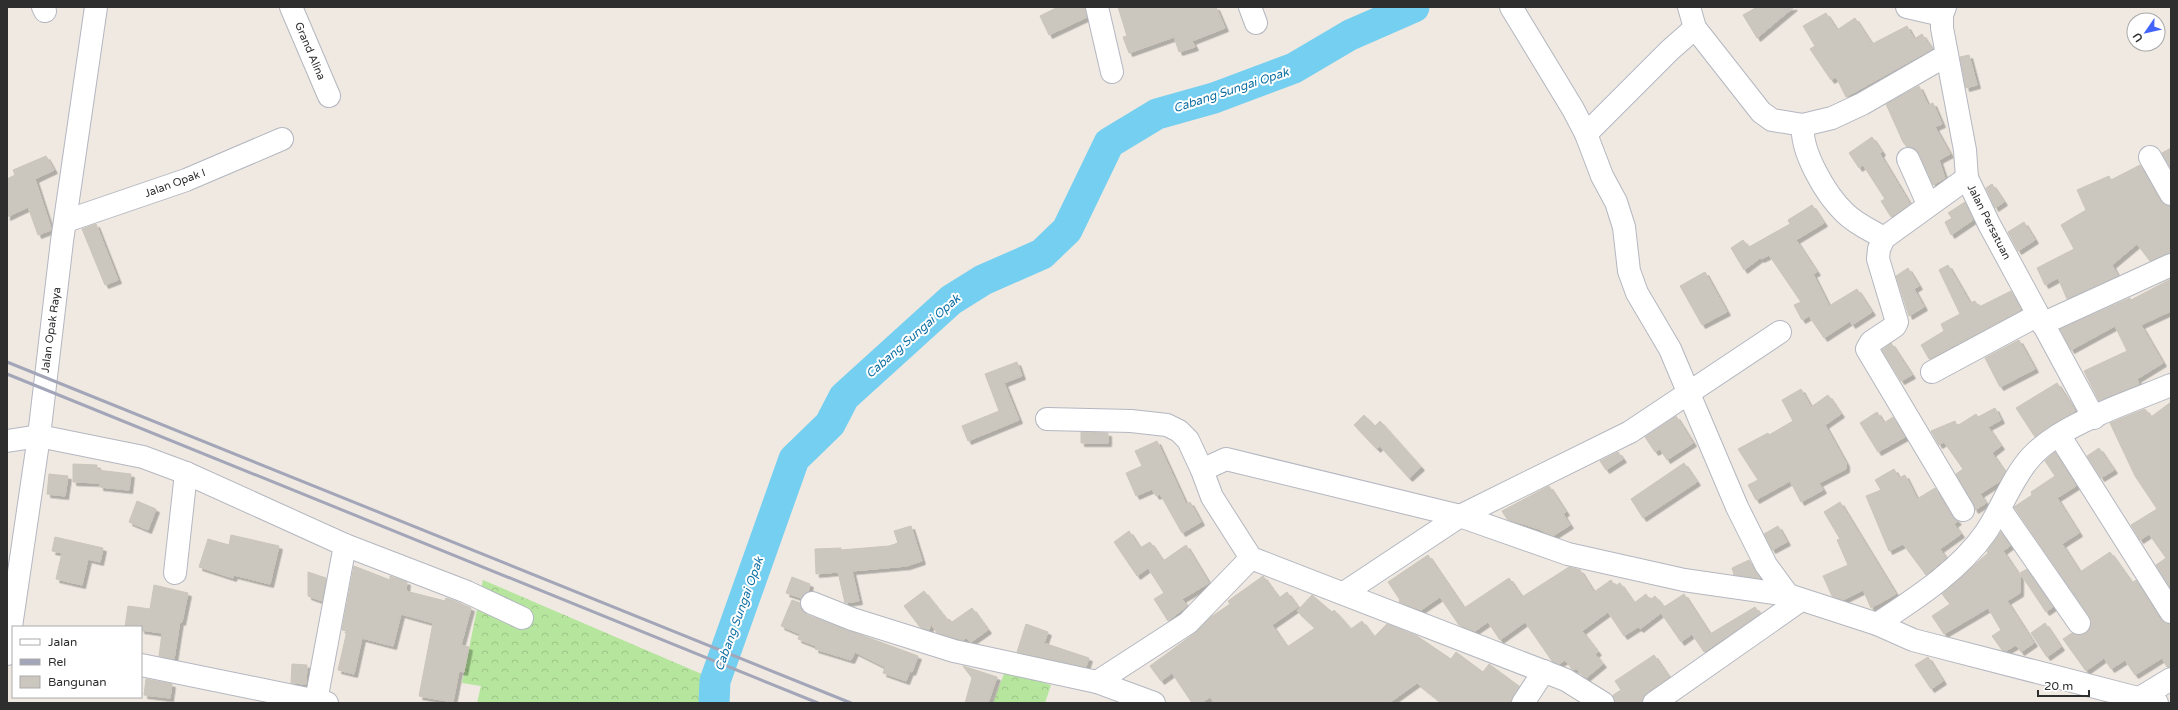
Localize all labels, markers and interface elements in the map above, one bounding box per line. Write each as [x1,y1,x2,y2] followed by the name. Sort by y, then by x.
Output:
[2126,12,2166,52] north arrow
[292,20,328,82] street label: Grand Alina
[2130,30,2146,44] text: U
[1172,64,1292,115] water label: Cabang Sungai Opak
[143,166,207,200] street label: Jalan Opak I
[1964,182,2014,262] street label: Jalan Persatuan
[39,286,63,374] street label: Jalan Opak Raya
[863,290,964,381] water label: Cabang Sungai Opak
[712,554,767,673] water label: Cabang Sungai Opak
[12,626,142,698] legend
[48,635,77,649] text: Jalan
[48,655,66,669] text: Rel
[2038,672,2089,698] scale bar
[48,675,107,689] text: Bangunan
[2044,679,2073,693] text: 20 m

